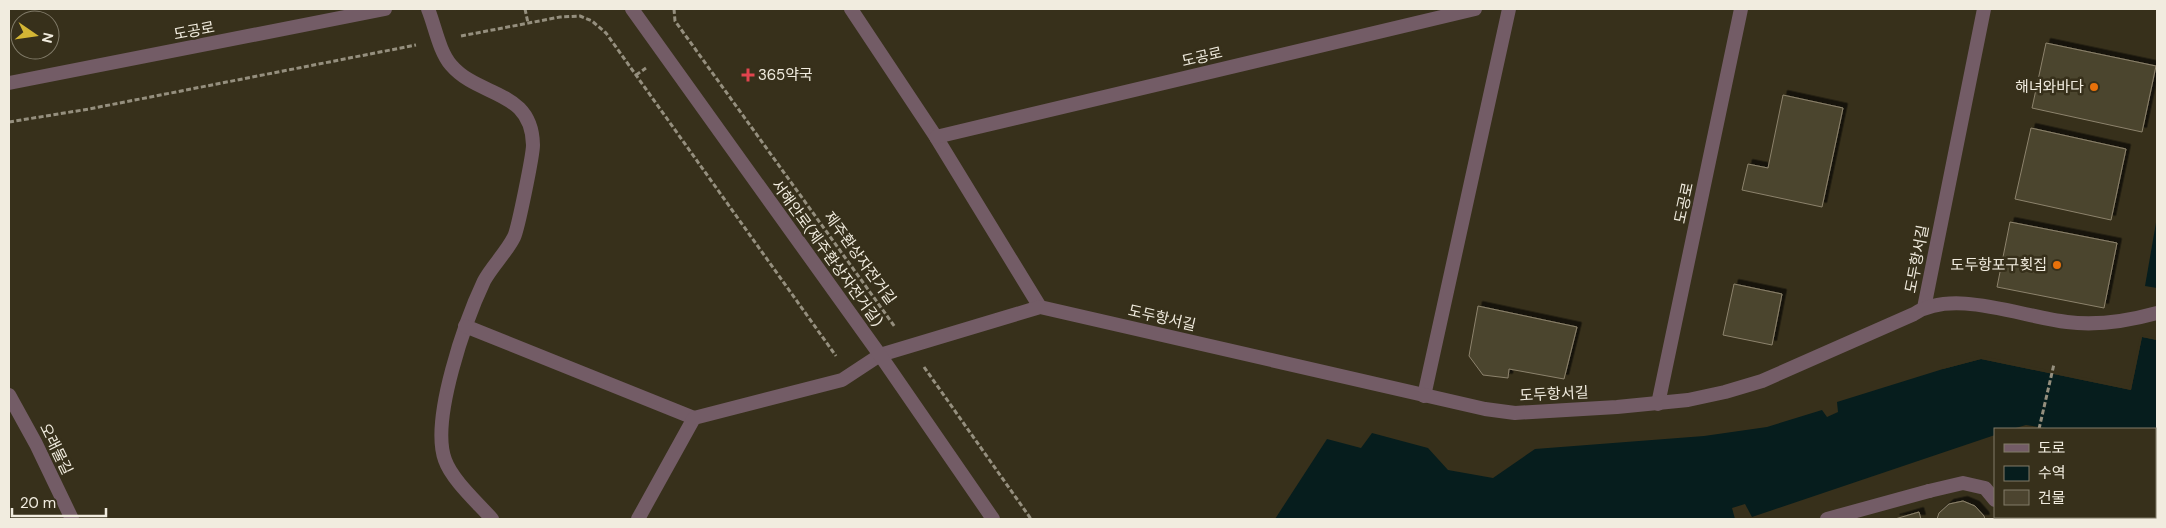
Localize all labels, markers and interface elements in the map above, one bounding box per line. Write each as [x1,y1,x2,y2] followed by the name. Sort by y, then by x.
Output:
[10,10,60,60] north arrow
[172,17,216,45] street label: 도공로
[38,31,58,45] text: N
[1180,43,1224,71] street label: 도공로
[758,65,813,85] place label: 365약국
[742,69,754,81] marker: 365약국
[2015,77,2084,97] place label: 해녀와바다
[2088,81,2100,93] marker: 해녀와바다
[768,176,886,330] street label: 서해안로(제주환상자전거길)
[1670,181,1698,225] street label: 도공로
[820,208,900,308] street label: 제주환상자전거길
[1901,223,1933,295] street label: 도두항서길
[1950,255,2047,275] place label: 도두항포구횟집
[2051,259,2063,271] marker: 도두항포구횟집
[1126,300,1198,336] street label: 도두항서길
[1519,382,1589,406] street label: 도두항서길
[35,420,77,478] street label: 오래물길
[1994,428,2156,518] legend
[2038,438,2066,458] text: 도로
[2038,463,2066,483] text: 수역
[12,486,106,518] scale bar
[2038,488,2066,508] text: 건물
[20,493,56,513] text: 20 m

